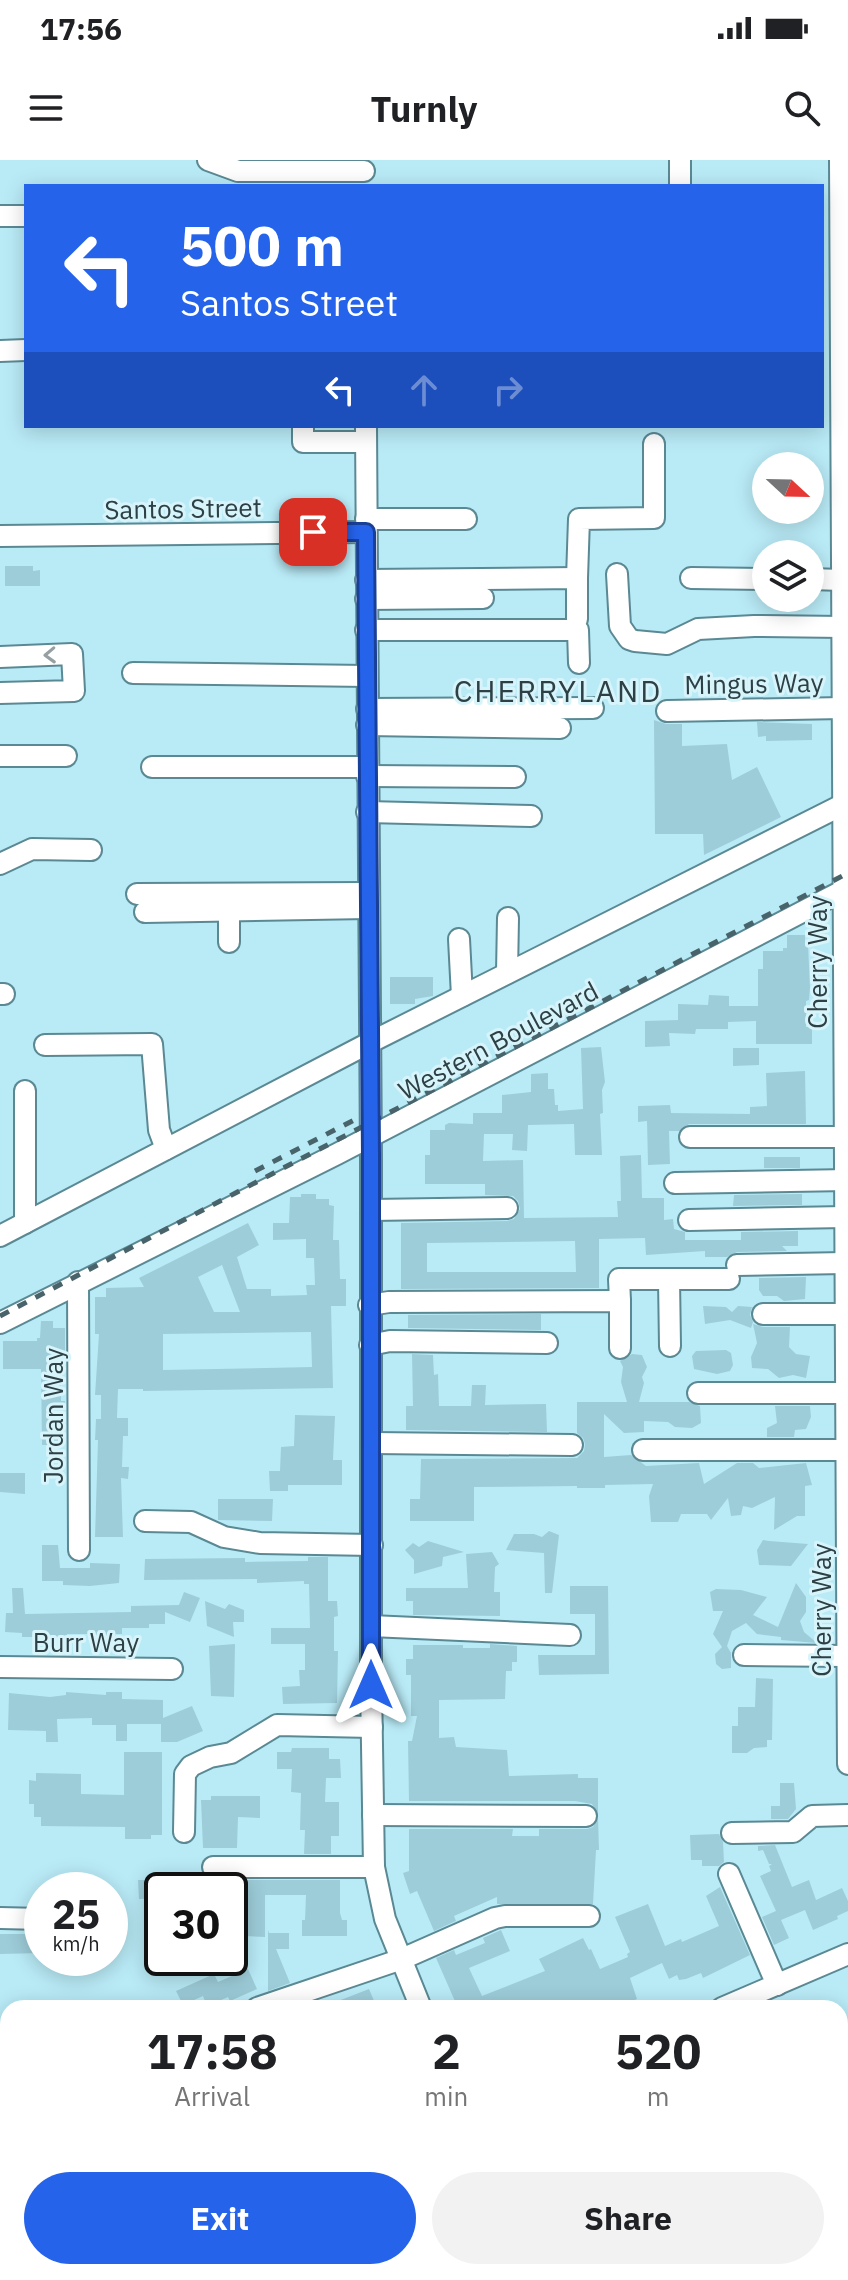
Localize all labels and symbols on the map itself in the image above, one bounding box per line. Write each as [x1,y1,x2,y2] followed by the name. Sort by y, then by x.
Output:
[752,452,824,524] north arrow
[104,490,262,526] street label: Santos Street
[279,498,347,566] pin
[43,647,56,664] one-way arrow
[684,665,824,701] street label: Mingus Way
[454,671,662,710] district label: CHERRYLAND
[800,895,834,1029] street label: Cherry Way
[392,973,604,1107] street label: Western Boulevard
[36,1348,70,1484] street label: Jordan Way
[804,1543,838,1677] street label: Cherry Way
[33,1625,139,1659] street label: Burr Way
[329,1643,413,1727] position arrow
[144,1872,248,1976] speed limit sign: 30

